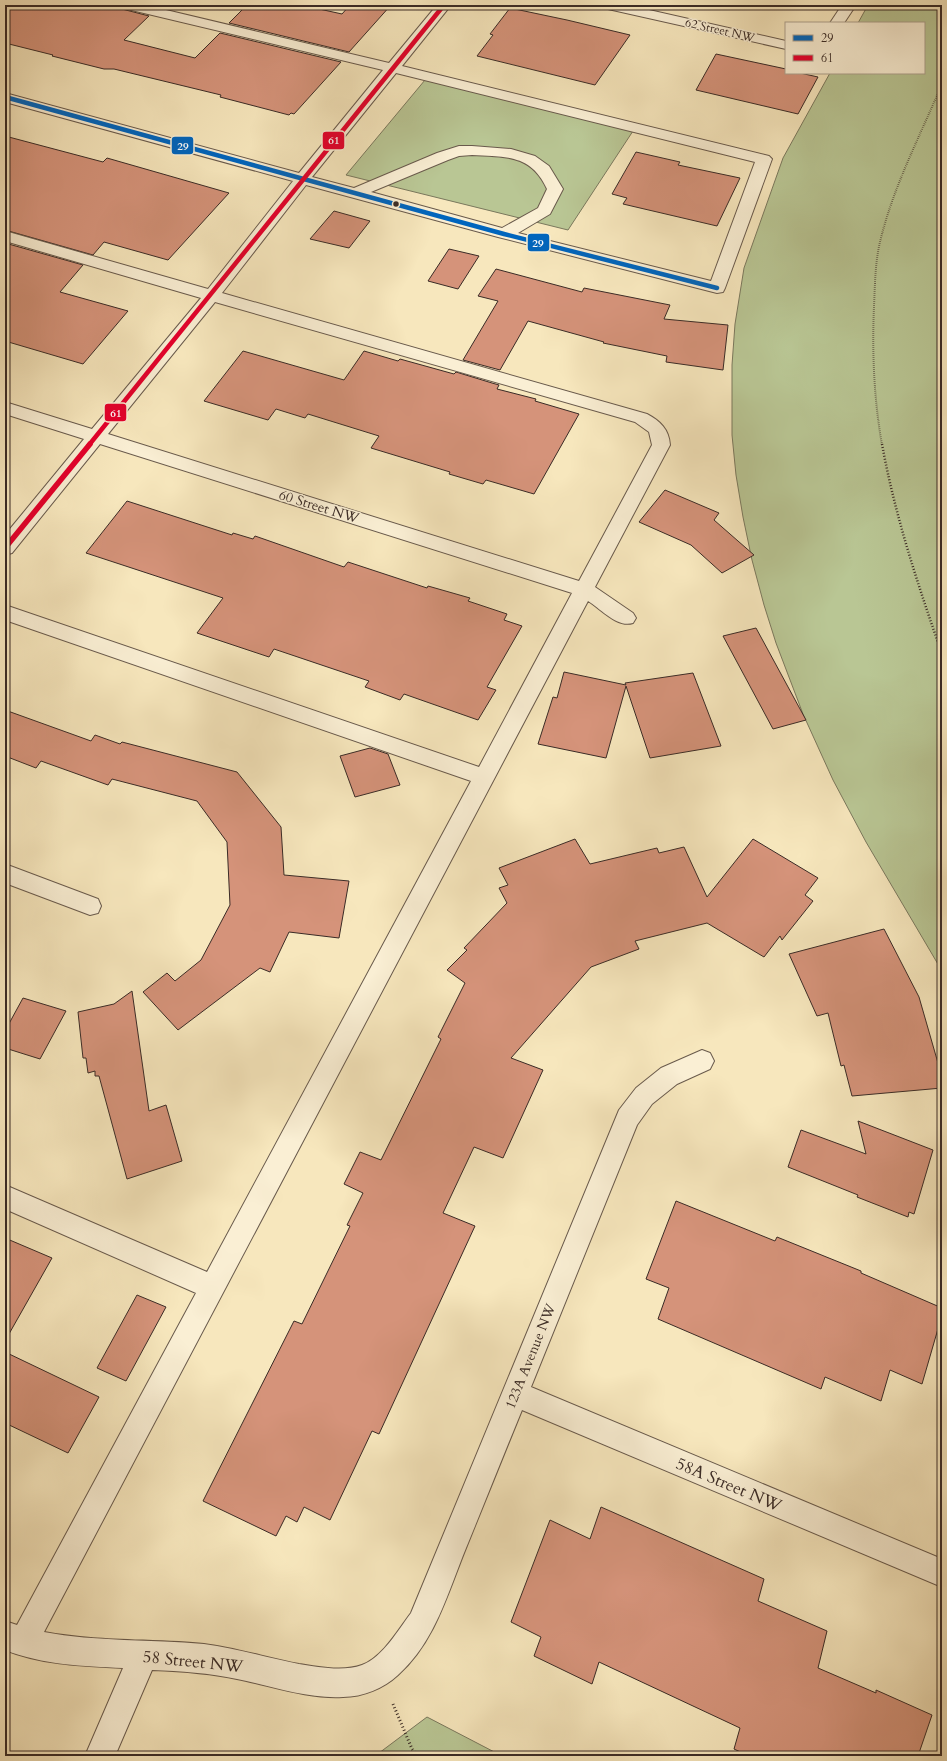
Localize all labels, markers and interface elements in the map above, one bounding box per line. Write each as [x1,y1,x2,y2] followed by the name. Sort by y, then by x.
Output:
[684,14,757,46] street label: 62 Street NW
[785,22,925,74] legend
[821,30,833,46] text: 29
[821,50,833,66] text: 61
[322,131,345,150] line badge: 61
[328,133,340,148] text: 61
[171,136,194,155] line badge: 29
[177,139,189,154] text: 29
[391,199,401,209] unlabelled marker
[527,233,550,252] line badge: 29
[532,236,544,251] text: 29
[104,403,127,422] line badge: 61
[110,406,122,421] text: 61
[276,485,362,528] street label: 60 Street NW
[501,1300,560,1412] street label: 123A Avenue NW
[672,1452,785,1517] street label: 58A Street NW
[142,1645,244,1678] street label: 58 Street NW

